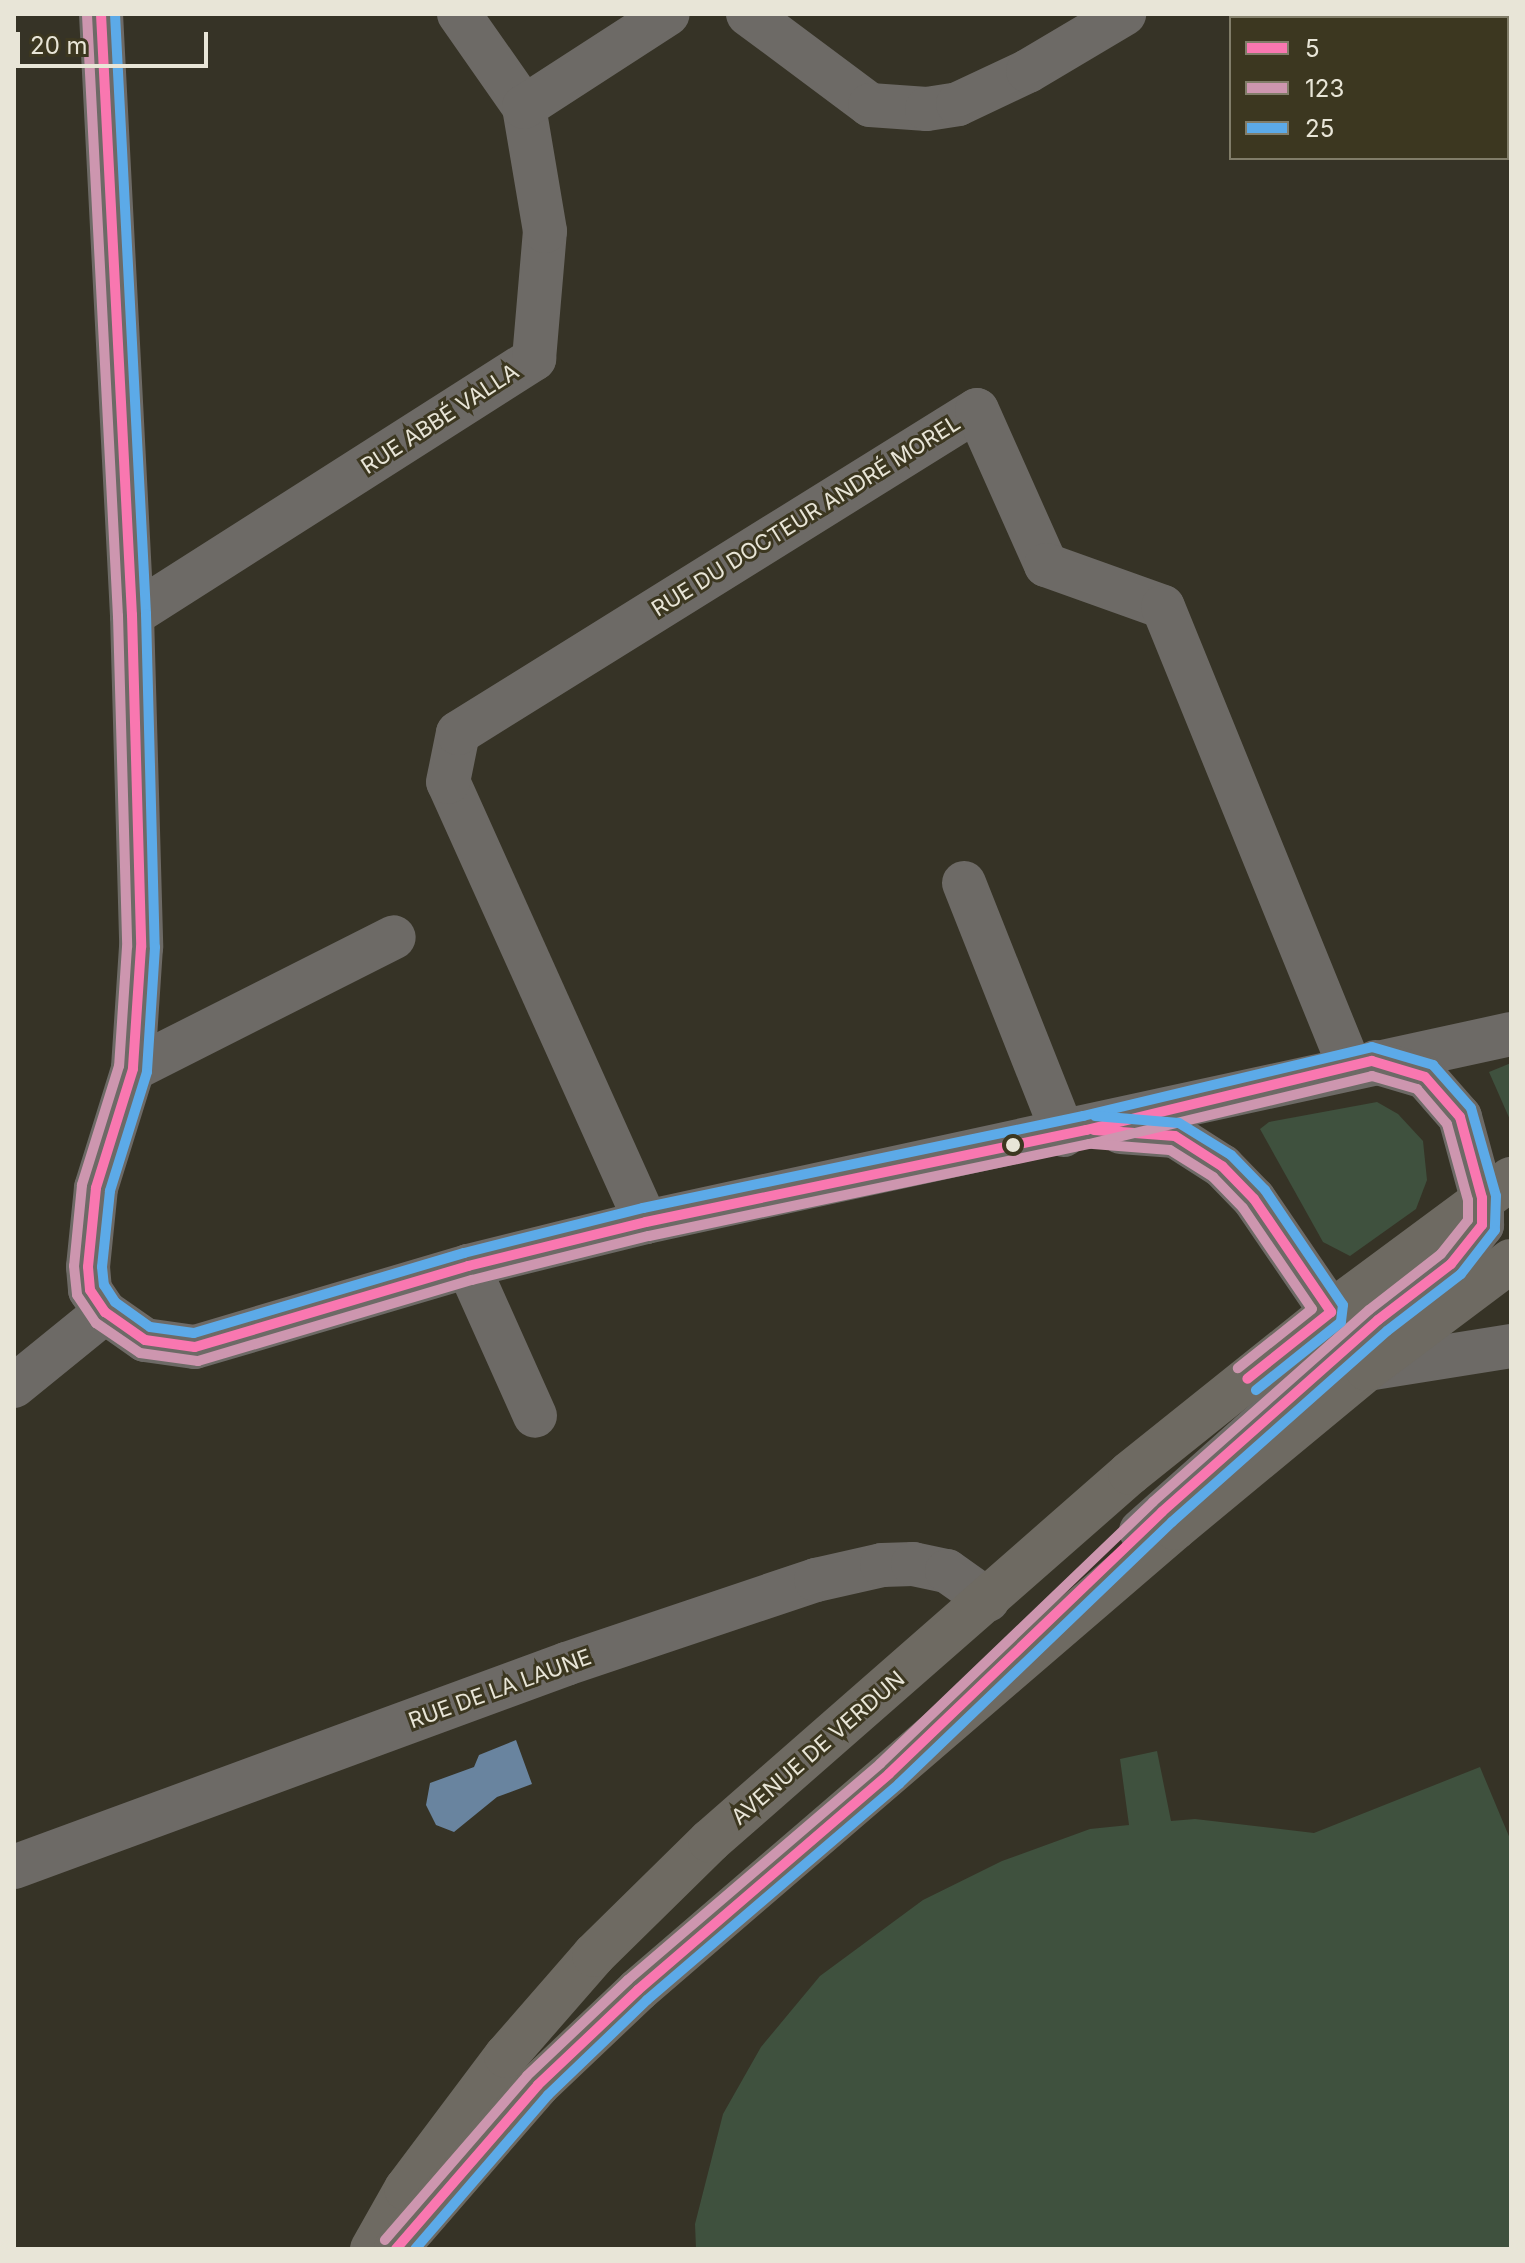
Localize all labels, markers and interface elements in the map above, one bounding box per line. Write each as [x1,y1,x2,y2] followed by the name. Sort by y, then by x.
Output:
[20,16,212,66] scale bar
[1229,16,1509,160] legend
[30,31,88,60] text: 20 m
[1305,34,1320,63] text: 5
[1305,74,1344,103] text: 123
[1305,114,1334,143] text: 25
[356,358,524,480] street label: RUE ABBÉ VALLA
[647,410,965,622] street label: RUE DU DOCTEUR ANDRÉ MOREL
[1005,1137,1021,1153] unlabelled marker
[405,1644,595,1734] street label: RUE DE LA LAUNE
[726,1666,910,1830] street label: AVENUE DE VERDUN

